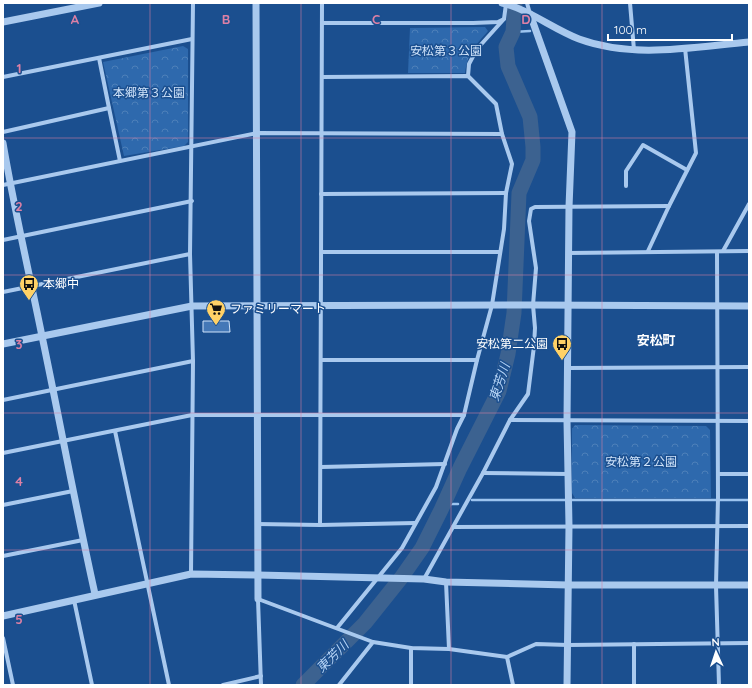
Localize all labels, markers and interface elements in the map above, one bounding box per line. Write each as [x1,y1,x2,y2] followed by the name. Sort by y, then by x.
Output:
[71,11,80,27] text: A
[222,11,230,27] text: B
[372,11,380,27] text: C
[521,11,531,27] text: D
[608,16,732,42] scale bar
[614,22,647,37] text: 100 m
[410,43,482,58] park label: 安松第３公園
[16,60,22,76] text: 1
[113,85,185,100] park label: 本郷第３公園
[15,198,23,214] text: 2
[18,273,40,301] bus stop icon: 本郷中
[43,276,79,291] place label: 本郷中
[205,298,227,326] supermarket icon: ファミリーマート
[230,301,326,316] place label: ファミリーマート
[636,332,676,348] district label: 安松町
[551,333,573,361] bus stop icon: 安松第二公園
[16,336,23,352] text: 3
[476,336,548,351] place label: 安松第二公園
[485,359,513,403] water label: 東芳川
[605,454,677,469] park label: 安松第２公園
[15,473,23,489] text: 4
[15,611,23,627] text: 5
[696,632,736,672] north arrow
[313,635,353,675] water label: 東芳川
[711,635,720,649] text: N

